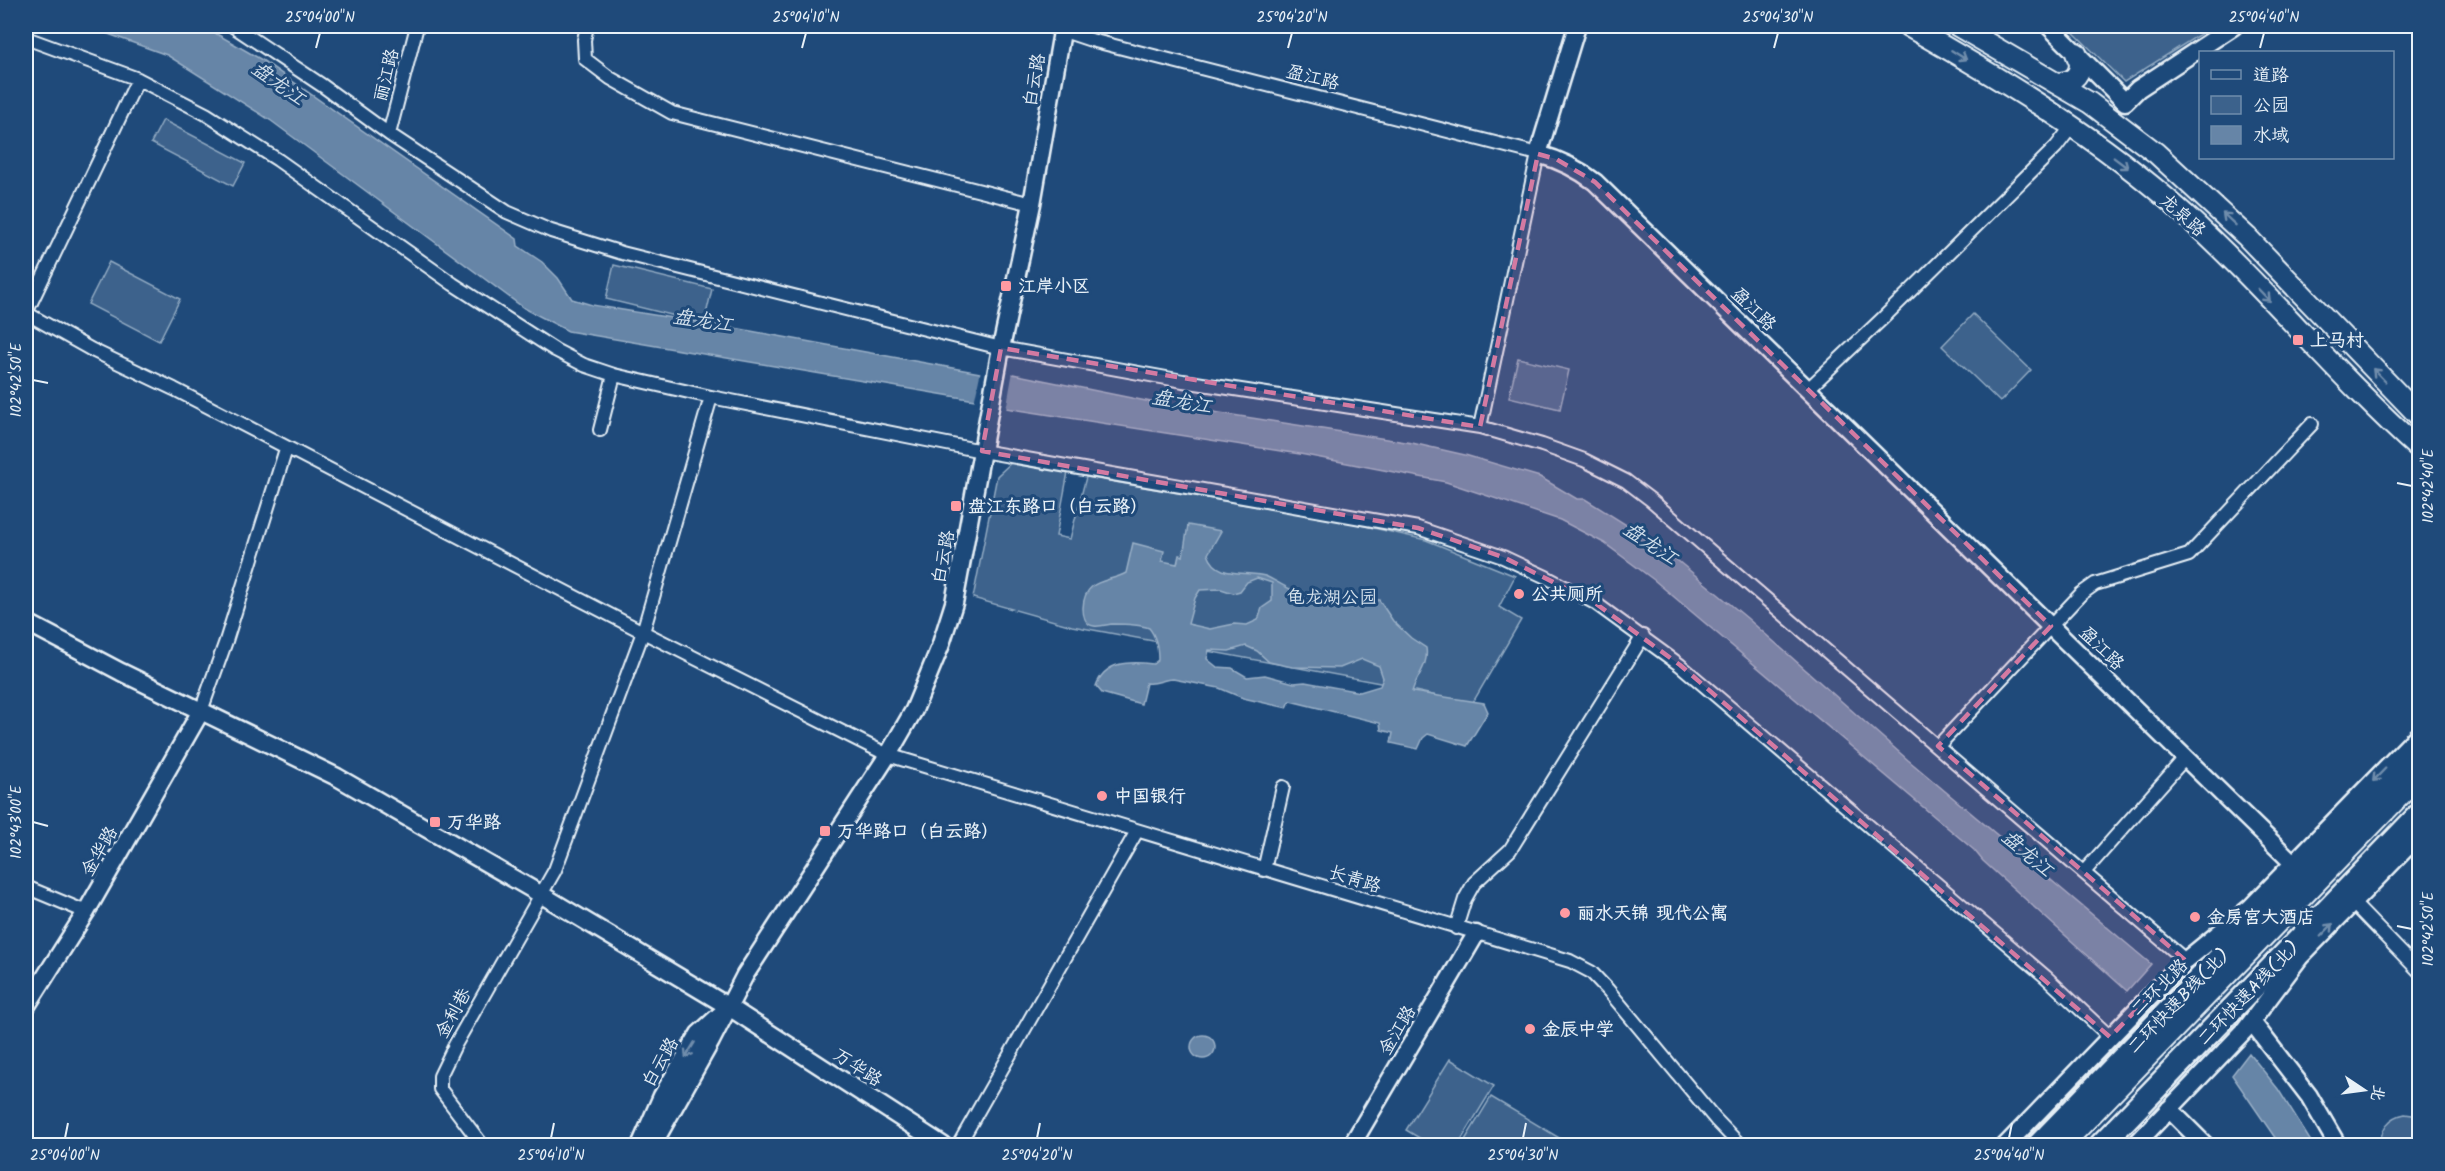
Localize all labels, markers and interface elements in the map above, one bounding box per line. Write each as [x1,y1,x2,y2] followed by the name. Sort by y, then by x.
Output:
[285,6,355,30] text: 25°04'00"N
[772,6,840,30] text: 25°04'10"N
[1256,6,1328,30] text: 25°04'20"N
[1743,6,1813,30] text: 25°04'30"N
[2229,6,2299,30] text: 25°04'40"N
[367,46,408,105] street label: 丽江路
[1950,49,1967,62] one-way arrow
[1017,51,1054,109] street label: 白云路
[2199,51,2394,159] legend
[244,54,312,116] water label: 盘龙江
[1283,58,1342,99] street label: 盈江路
[2253,62,2289,91] text: 道路
[2253,92,2289,121] text: 公园
[2253,122,2289,151] text: 水域
[2113,156,2129,169] one-way arrow
[2152,187,2212,245] street label: 龙泉路
[2222,213,2237,227] one-way arrow
[1018,273,1090,302] place label: 江岸小区
[999,279,1013,293] marker: 江岸小区
[1723,281,1782,339] street label: 盈江路
[2257,287,2272,302] one-way arrow
[671,301,736,343] water label: 盘龙江
[2310,327,2364,356] place label: 上马村
[2291,333,2305,347] marker: 上马村
[5,342,29,417] text: 102°42'50"E
[2371,368,2386,383] one-way arrow
[1149,382,1215,424] water label: 盘龙江
[2417,447,2441,523] text: 102°42'40"E
[968,493,1148,522] place label: 盘江东路口（白云路）
[949,499,963,513] marker: 盘江东路口（白云路）
[1616,515,1685,575] water label: 盘龙江
[925,528,964,587] street label: 白云路
[1531,581,1603,610] place label: 公共厕所
[1287,584,1377,613] park label: 龟龙湖公园
[1512,587,1526,601] marker: 公共厕所
[2071,620,2130,678] street label: 盈江路
[2372,767,2386,782] one-way arrow
[1114,783,1186,812] place label: 中国银行
[5,784,29,859] text: 102°43'00"E
[1095,789,1109,803] marker: 中国银行
[447,809,501,838] place label: 万华路
[428,815,442,829] marker: 万华路
[837,818,999,847] place label: 万华路口（白云路）
[74,821,126,882] street label: 金华路
[1994,823,2061,887] water label: 盘龙江
[818,824,832,838] marker: 万华路口（白云路）
[1325,859,1385,902] street label: 长青路
[2417,891,2441,966] text: 102°42'50"E
[1577,900,1728,929] place label: 丽水天锦 现代公寓
[2207,904,2315,933] place label: 金房宫大酒店
[1558,906,1572,920] marker: 丽水天锦 现代公寓
[2188,910,2202,924] marker: 金房宫大酒店
[2319,923,2334,938] one-way arrow
[2191,935,2307,1053] street label: 二环快速A线(北)
[2121,943,2237,1061] street label: 二环快速B线(北)
[2124,952,2196,1024] street label: 二环北路
[429,983,480,1044] street label: 金利巷
[1372,1000,1425,1061] street label: 金江路
[1542,1016,1614,1045] place label: 金辰中学
[1523,1022,1537,1036] marker: 金辰中学
[635,1032,687,1093] street label: 白云路
[683,1041,695,1058] one-way arrow
[827,1041,888,1095] street label: 万华路
[2334,1060,2394,1120] north arrow
[2363,1082,2391,1104] text: 北
[30,1144,100,1168] text: 25°04'00"N
[517,1144,585,1168] text: 25°04'10"N
[1001,1144,1073,1168] text: 25°04'20"N
[1488,1144,1558,1168] text: 25°04'30"N
[1974,1144,2044,1168] text: 25°04'40"N

